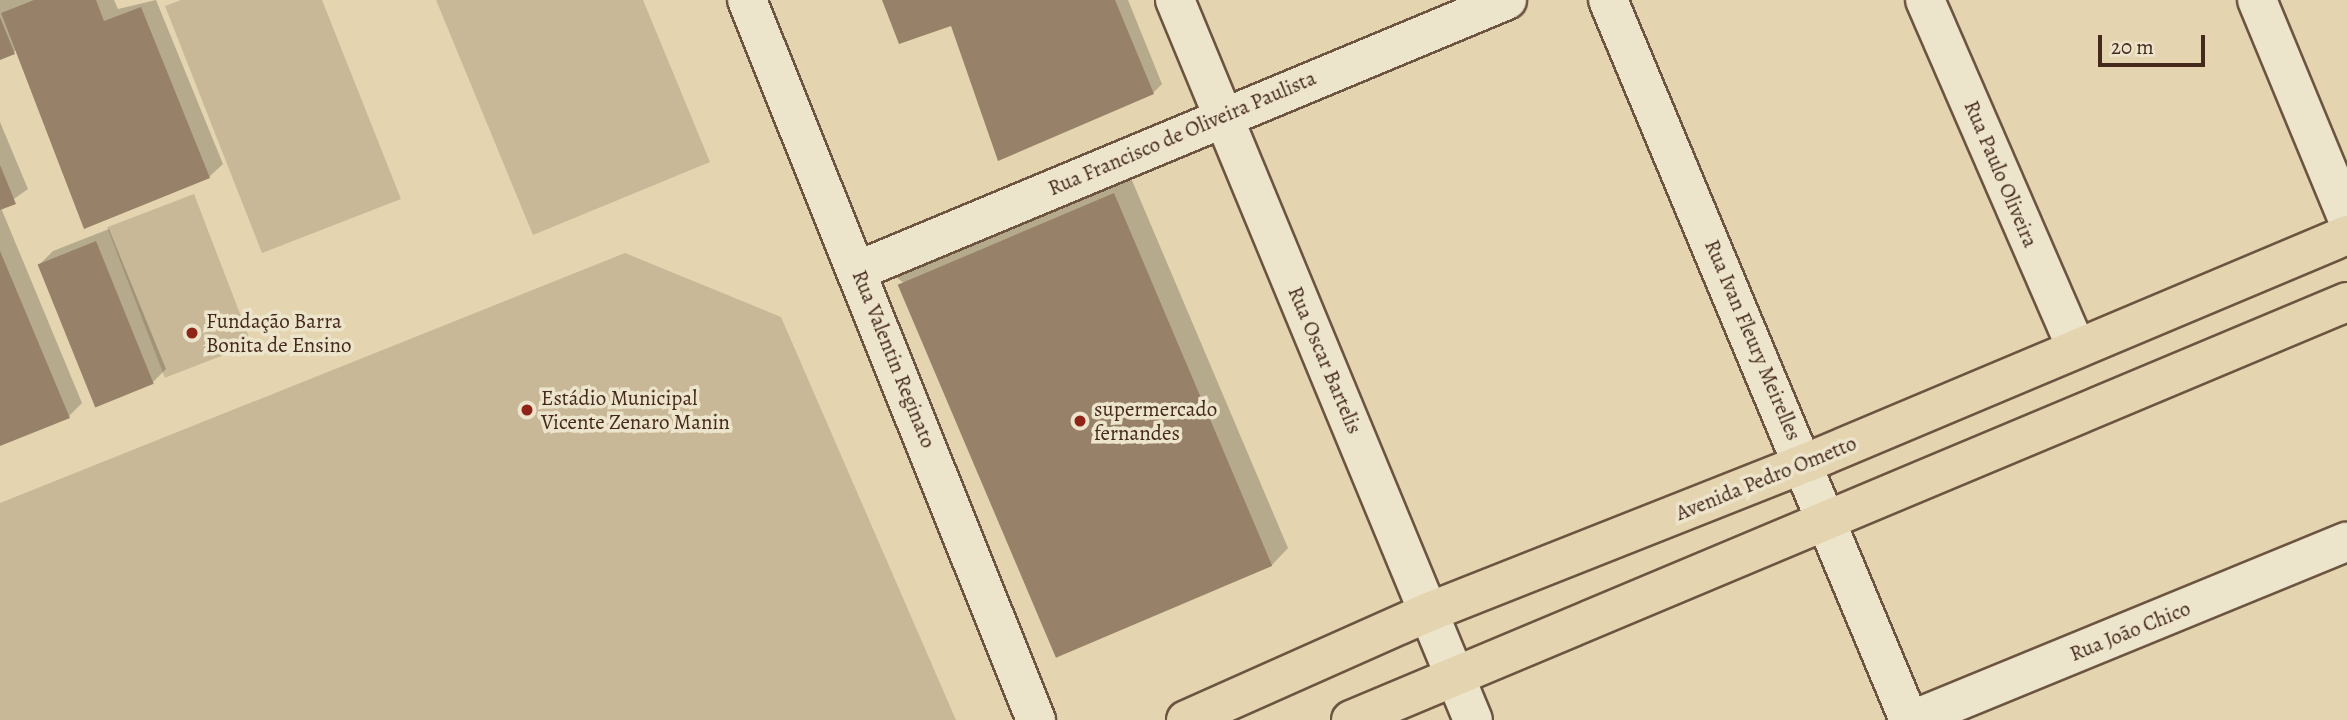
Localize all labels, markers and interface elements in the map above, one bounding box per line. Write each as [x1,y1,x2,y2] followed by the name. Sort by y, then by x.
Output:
[2102,21,2209,65] scale bar
[2111,33,2154,61] text: 20 m
[1044,65,1320,201] street label: Rua Francisco de Oliveira Paulista
[1959,97,2043,251] street label: Rua Paulo Oliveira
[1699,236,1807,444] street label: Rua Ivan Fleury Meirelles
[847,266,941,452] street label: Rua Valentin Reginato
[1283,283,1367,437] street label: Rua Oscar Bartelis
[206,308,352,358] place label: Fundação Barra Bonita de Ensino
[184,325,200,341] marker: Fundação Barra Bonita de Ensino
[541,385,730,435] place label: Estádio Municipal Vicente Zenaro Manin
[1094,396,1217,446] place label: supermercado fernandes
[519,402,535,418] marker: Estádio Municipal Vicente Zenaro Manin
[1072,413,1088,429] marker: supermercado fernandes
[1672,430,1860,526] street label: Avenida Pedro Ometto
[2066,595,2194,667] street label: Rua João Chico

